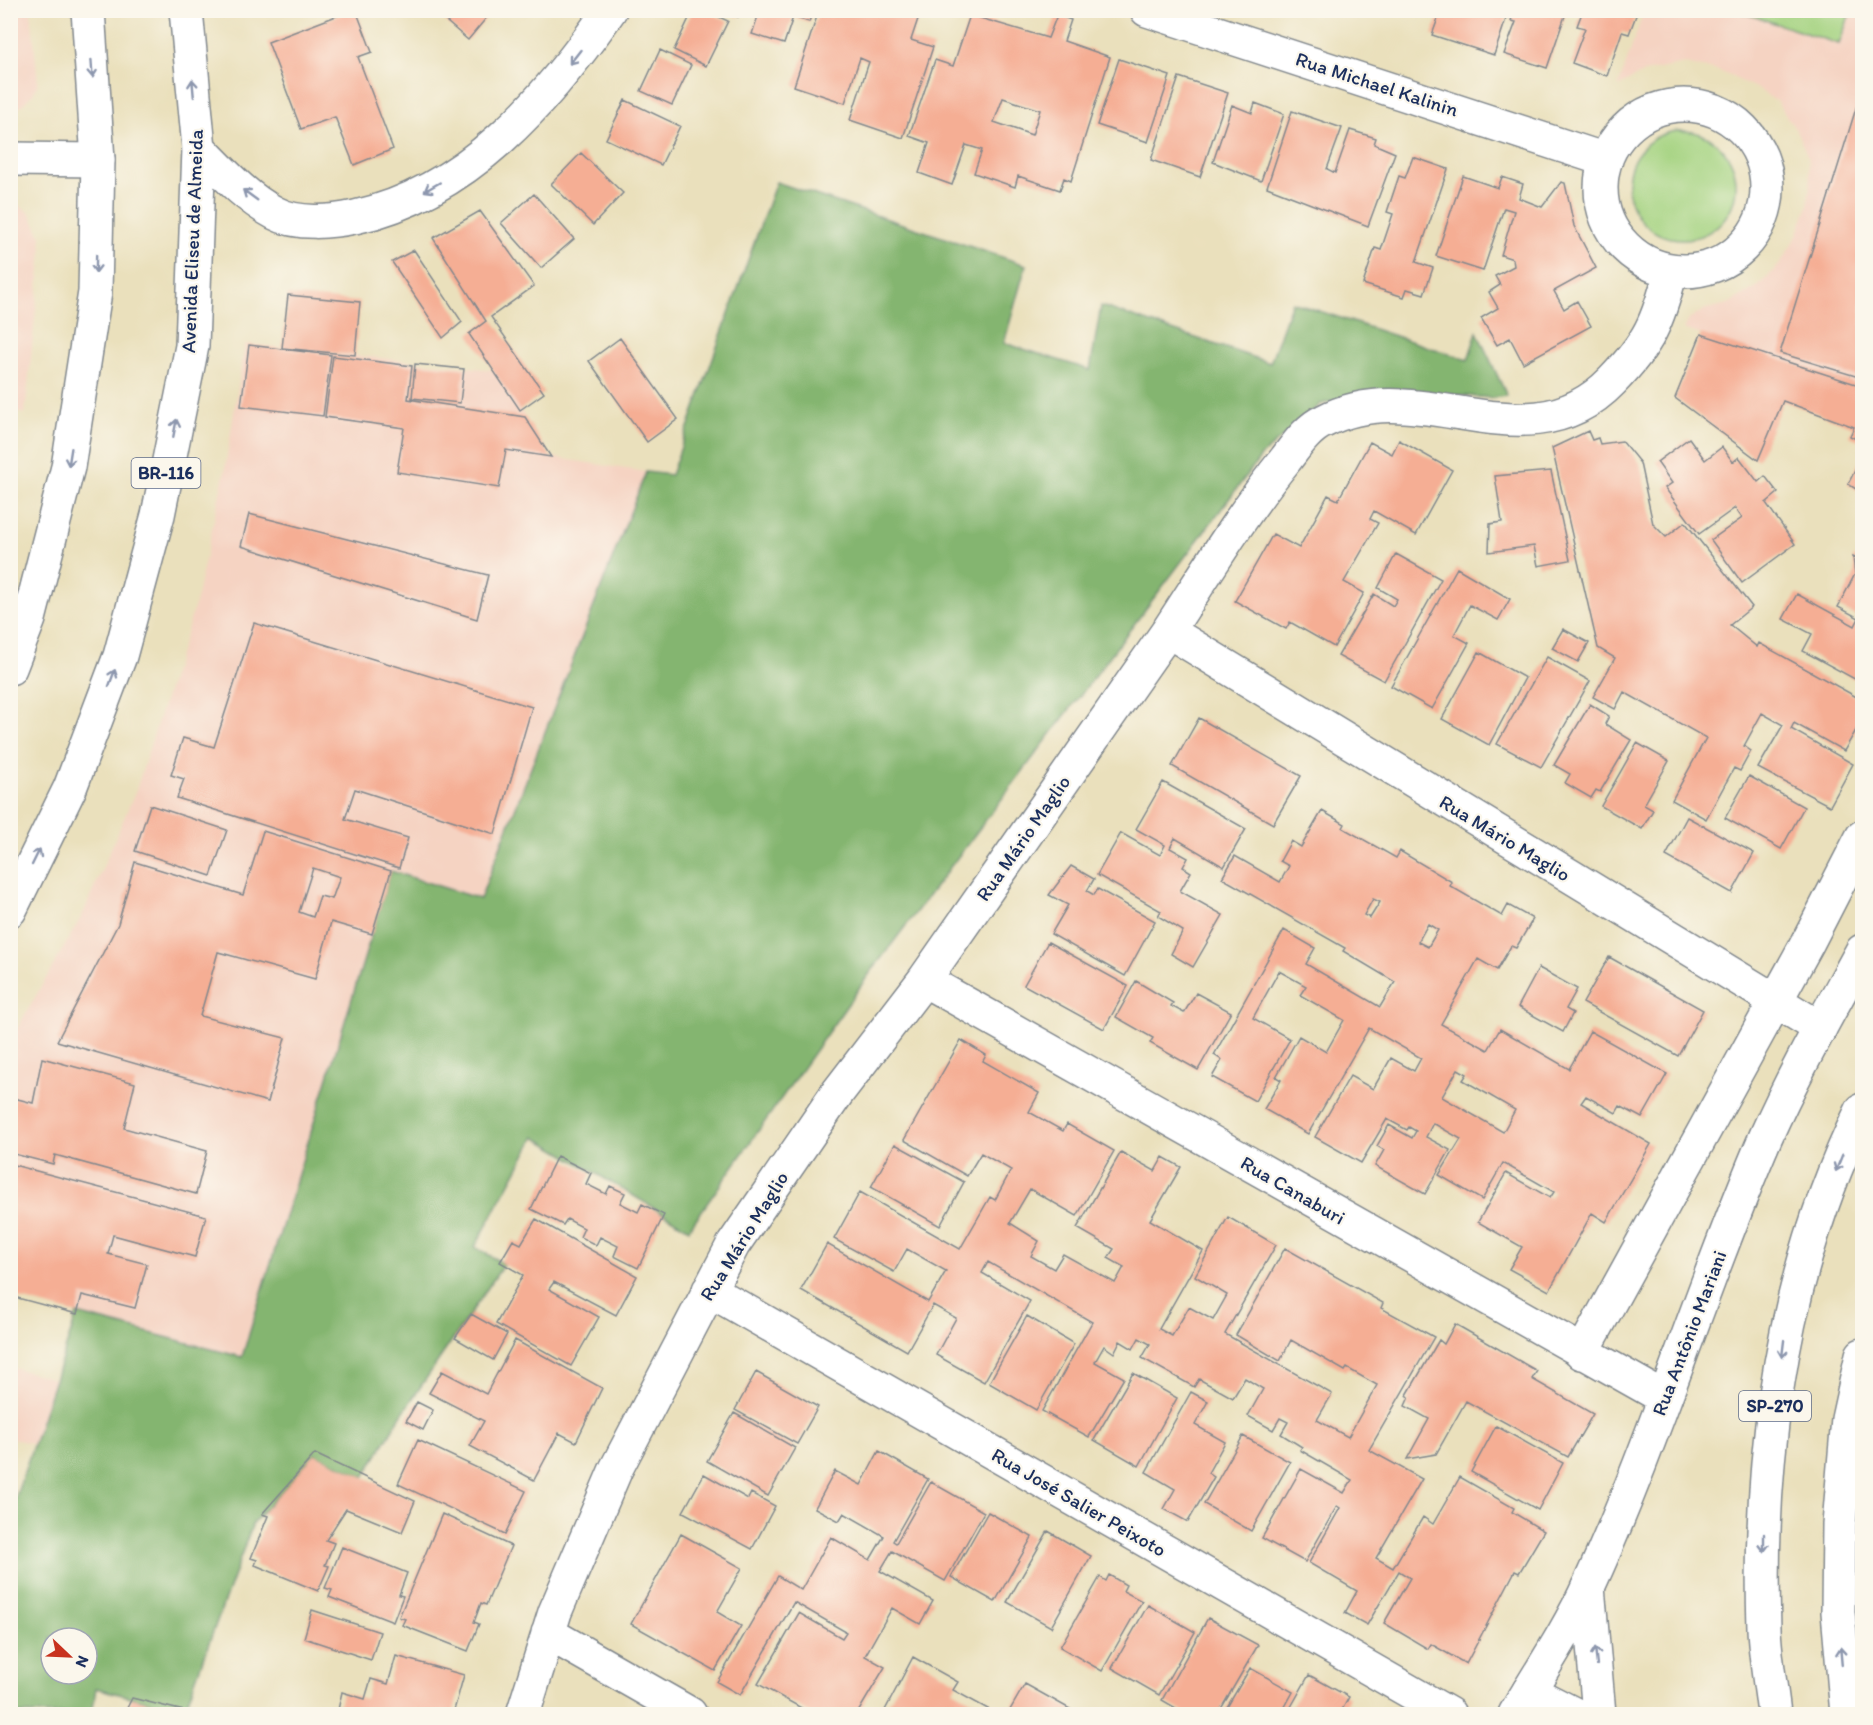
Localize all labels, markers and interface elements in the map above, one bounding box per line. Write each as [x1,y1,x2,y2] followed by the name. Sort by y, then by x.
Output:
[1293,46,1461,122] street label: Rua Michael Kalinin
[569,49,582,65] one-way arrow
[87,58,98,78] one-way arrow
[187,79,198,98] one-way arrow
[176,128,208,353] street label: Avenida Eliseu de Almeida
[424,181,441,193] one-way arrow
[243,189,259,201] one-way arrow
[90,253,102,273] one-way arrow
[170,419,181,438] one-way arrow
[64,446,75,466] one-way arrow
[132,458,201,488] road number: BR-116
[107,669,118,688] one-way arrow
[971,770,1075,906] street label: Rua Mário Maglio
[1435,790,1575,886] street label: Rua Mário Maglio
[31,849,43,867] one-way arrow
[1236,1150,1350,1230] street label: Rua Canaburi
[1833,1153,1844,1172] one-way arrow
[695,1167,793,1305] street label: Rua Mário Maglio
[1646,1247,1732,1419] street label: Rua Antônio Mariani
[1777,1339,1788,1359] one-way arrow
[1739,1391,1811,1421] road number: SP-270
[987,1442,1171,1562] street label: Rua José Salier Peixoto
[1758,1533,1770,1553] one-way arrow
[39,1626,99,1686] north arrow
[1590,1647,1601,1667] one-way arrow
[1835,1647,1846,1667] one-way arrow
[71,1653,93,1670] text: N

